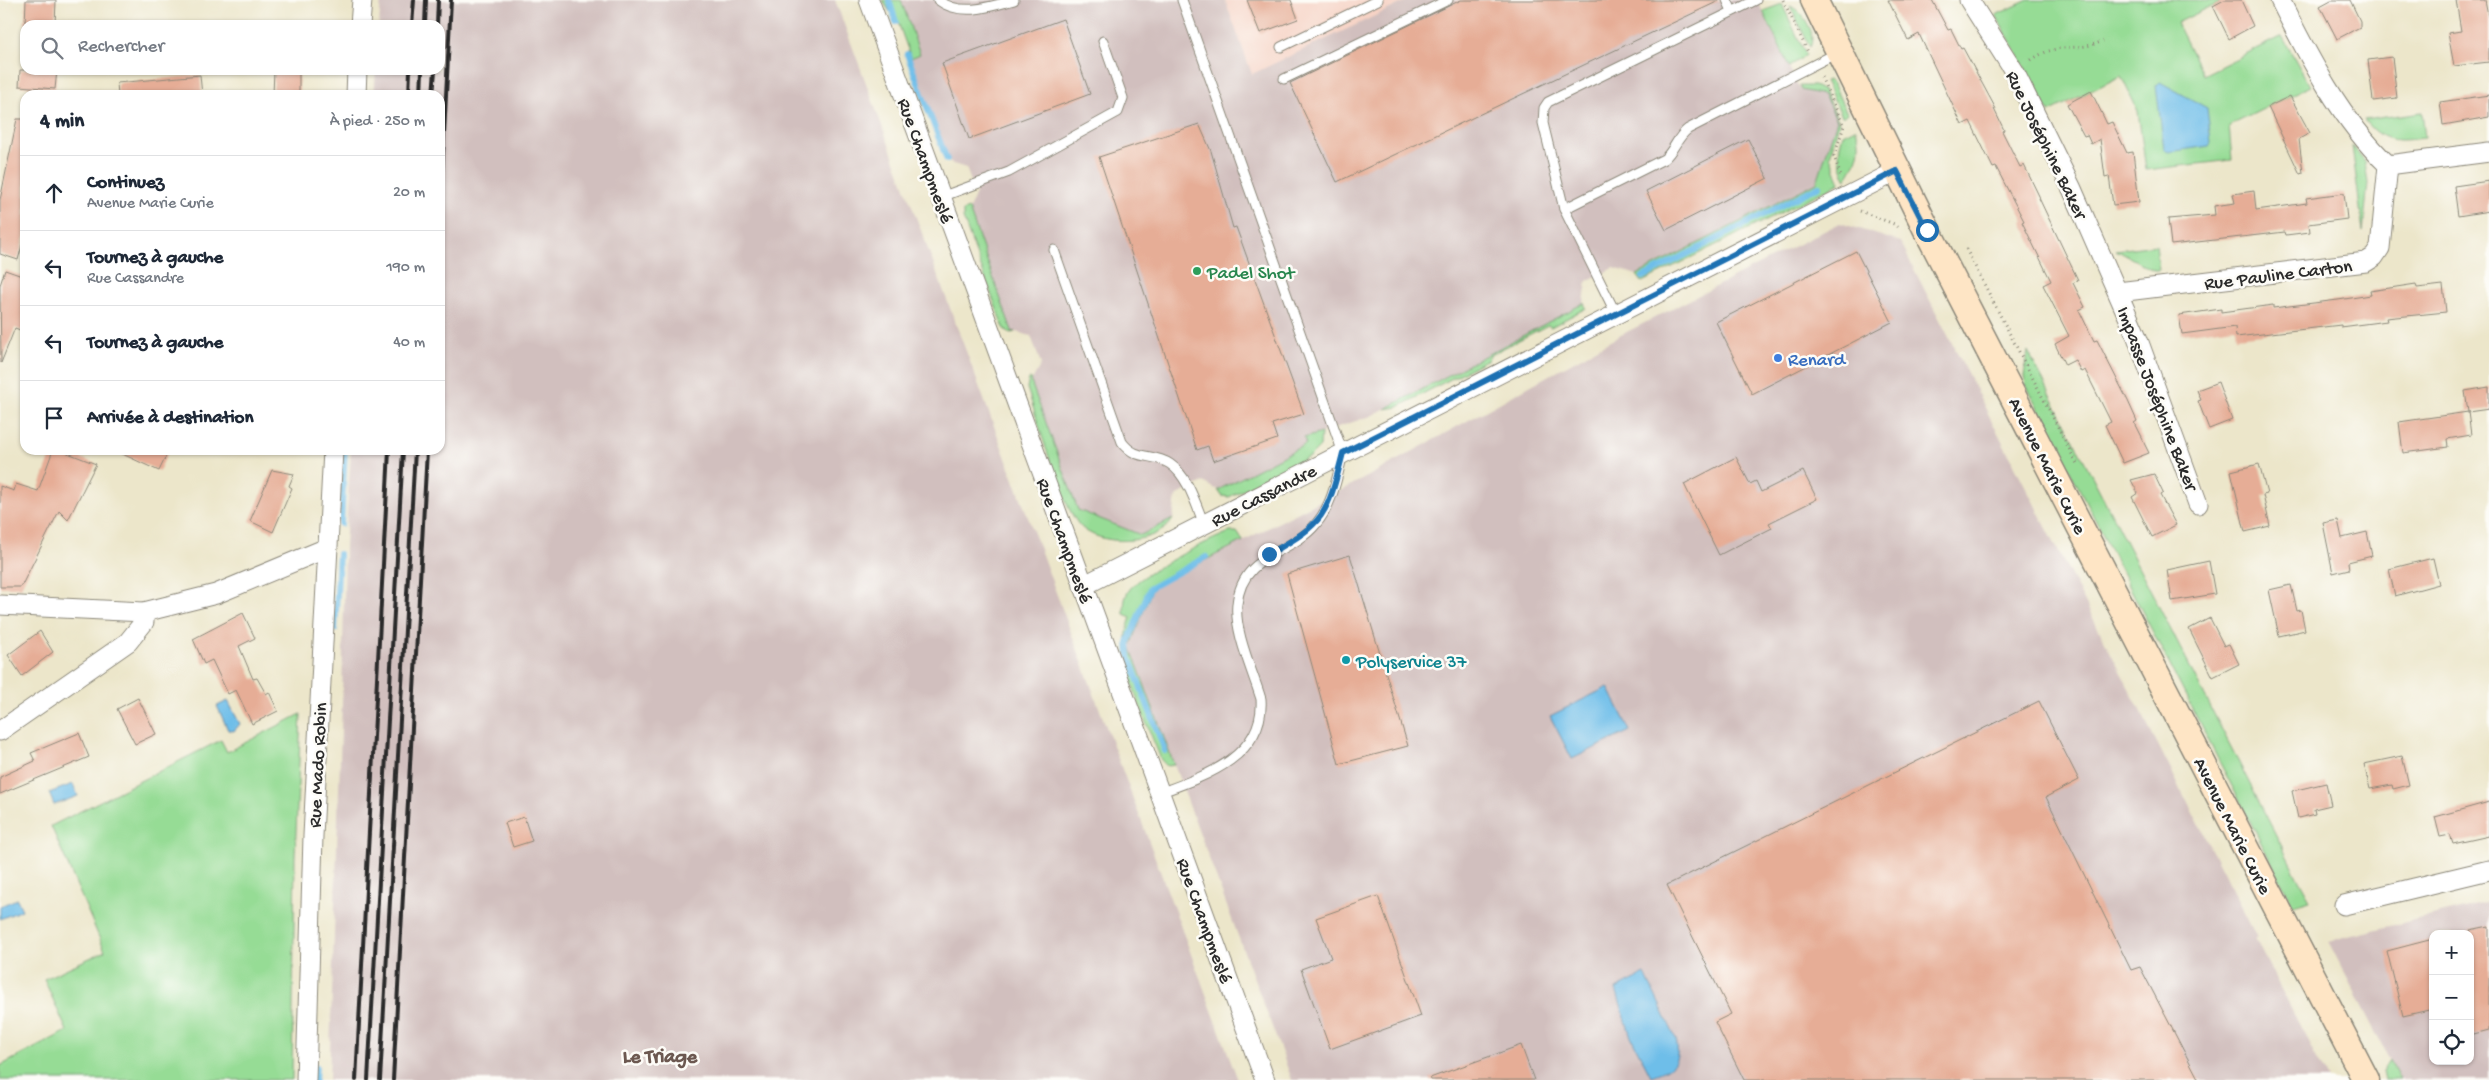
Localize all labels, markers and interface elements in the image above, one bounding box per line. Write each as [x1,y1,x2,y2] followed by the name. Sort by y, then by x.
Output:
[20,20,445,75] search box
[38,34,66,62] icon: search
[78,36,164,59] text: Rechercher
[1999,68,2092,225] street label: Rue Joséphine Baker
[890,96,957,227] street label: Rue Champmeslé
[40,110,84,135] text: 4 min
[330,113,425,132] text: À pied · 250 m
[87,172,164,195] text: Continuez
[40,179,68,207] icon: ahead
[393,184,425,203] text: 20 m
[87,195,214,214] text: Avenue Marie Curie
[1916,219,1939,242] route start
[87,247,223,270] text: Tournez à gauche
[40,254,68,282] icon: left
[2203,256,2354,297] street label: Rue Pauline Carton
[386,259,425,278] text: 190 m
[1206,263,1297,286] place label: Padel Shot
[1191,265,1203,277] marker: Padel Shot
[87,270,184,289] text: Rue Cassandre
[2110,304,2202,497] street label: Impasse Joséphine Baker
[40,329,68,357] icon: left
[87,332,223,355] text: Tournez à gauche
[393,334,425,353] text: 40 m
[1788,350,1847,373] place label: Renard
[1772,352,1784,364] marker: Renard
[2001,394,2090,539] street label: Avenue Marie Curie
[40,404,68,432] icon: arrive
[87,407,253,430] text: Arrivée à destination
[1208,461,1321,534] street label: Rue Cassandre
[1029,476,1096,607] street label: Rue Champmeslé
[1258,543,1281,566] route end
[1355,652,1468,675] place label: Polyservice 37
[1340,654,1352,666] marker: Polyservice 37
[305,702,334,828] street label: Rue Mado Robin
[2186,754,2275,899] street label: Avenue Marie Curie
[1169,856,1236,987] street label: Rue Champmeslé
[2429,930,2474,1065] map controls
[2429,930,2474,975] button: +
[2429,975,2474,1020] button: −
[2429,1020,2474,1065] button: locate
[623,1047,698,1070] district label: Le Triage

